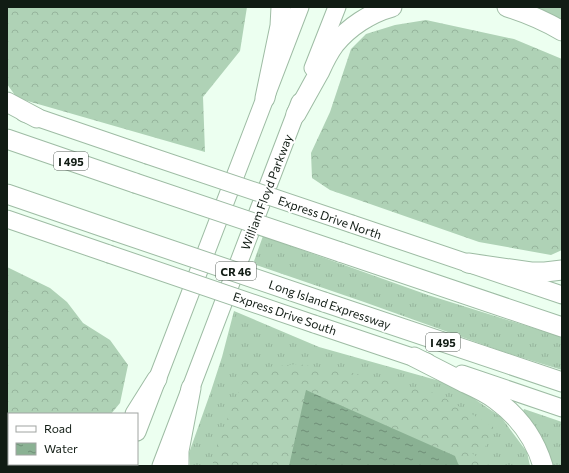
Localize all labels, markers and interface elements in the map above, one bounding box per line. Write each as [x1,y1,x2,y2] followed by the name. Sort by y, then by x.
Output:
[237,132,295,252] street label: William Floyd Parkway
[54,152,88,170] road number: I 495
[276,193,384,241] street label: Express Drive North
[216,262,256,280] road number: CR 46
[267,277,393,331] street label: Long Island Expressway
[231,289,339,337] street label: Express Drive South
[426,333,460,351] road number: I 495
[8,413,138,465] legend
[44,421,72,435] text: Road
[44,441,78,455] text: Water

